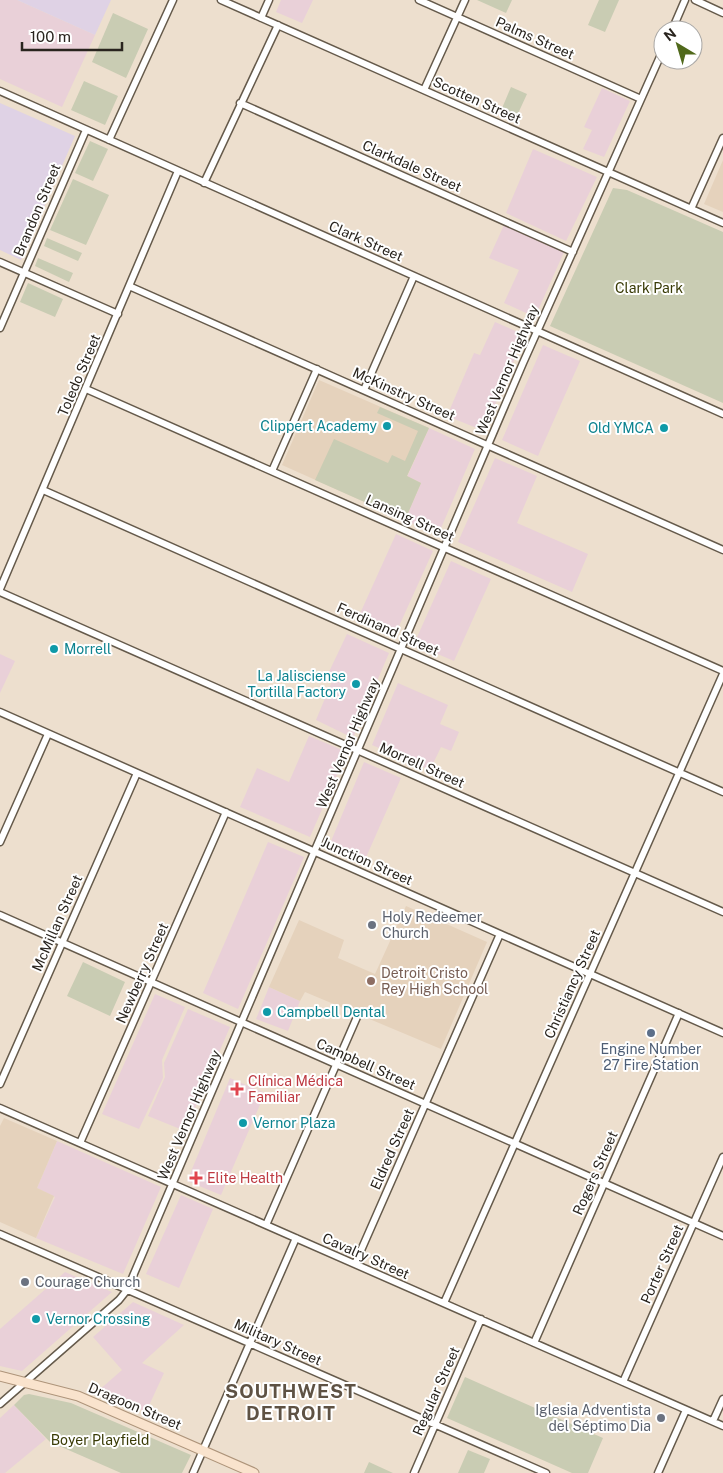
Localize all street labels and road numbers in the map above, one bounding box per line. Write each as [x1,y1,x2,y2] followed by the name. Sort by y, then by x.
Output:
[493,14,577,62] street label: Palms Street
[430,73,524,127] street label: Scotten Street
[360,137,464,195] street label: Clarkdale Street
[10,161,64,259] street label: Brandon Street
[327,218,405,264] street label: Clark Street
[472,302,542,437] street label: West Vernor Highway
[55,332,103,418] street label: Toledo Street
[350,364,458,424] street label: McKinstry Street
[363,491,457,545] street label: Lansing Street
[335,599,441,659] street label: Ferdinand Street
[313,675,383,810] street label: West Vernor Highway
[377,739,467,791] street label: Morrell Street
[319,834,415,888] street label: Junction Street
[29,872,85,974] street label: McMillan Street
[113,920,171,1026] street label: Newberry Street
[541,927,603,1041] street label: Christiancy Street
[314,1035,418,1093] street label: Campbell Street
[154,1047,224,1182] street label: West Vernor Highway
[367,1106,417,1192] street label: Eldred Street
[569,1129,621,1217] street label: Rogers Street
[637,1222,687,1306] street label: Porter Street
[320,1230,412,1282] street label: Cavalry Street
[232,1316,324,1368] street label: Military Street
[409,1344,463,1438] street label: Regular Street
[86,1379,184,1433] street label: Dragoon Street

